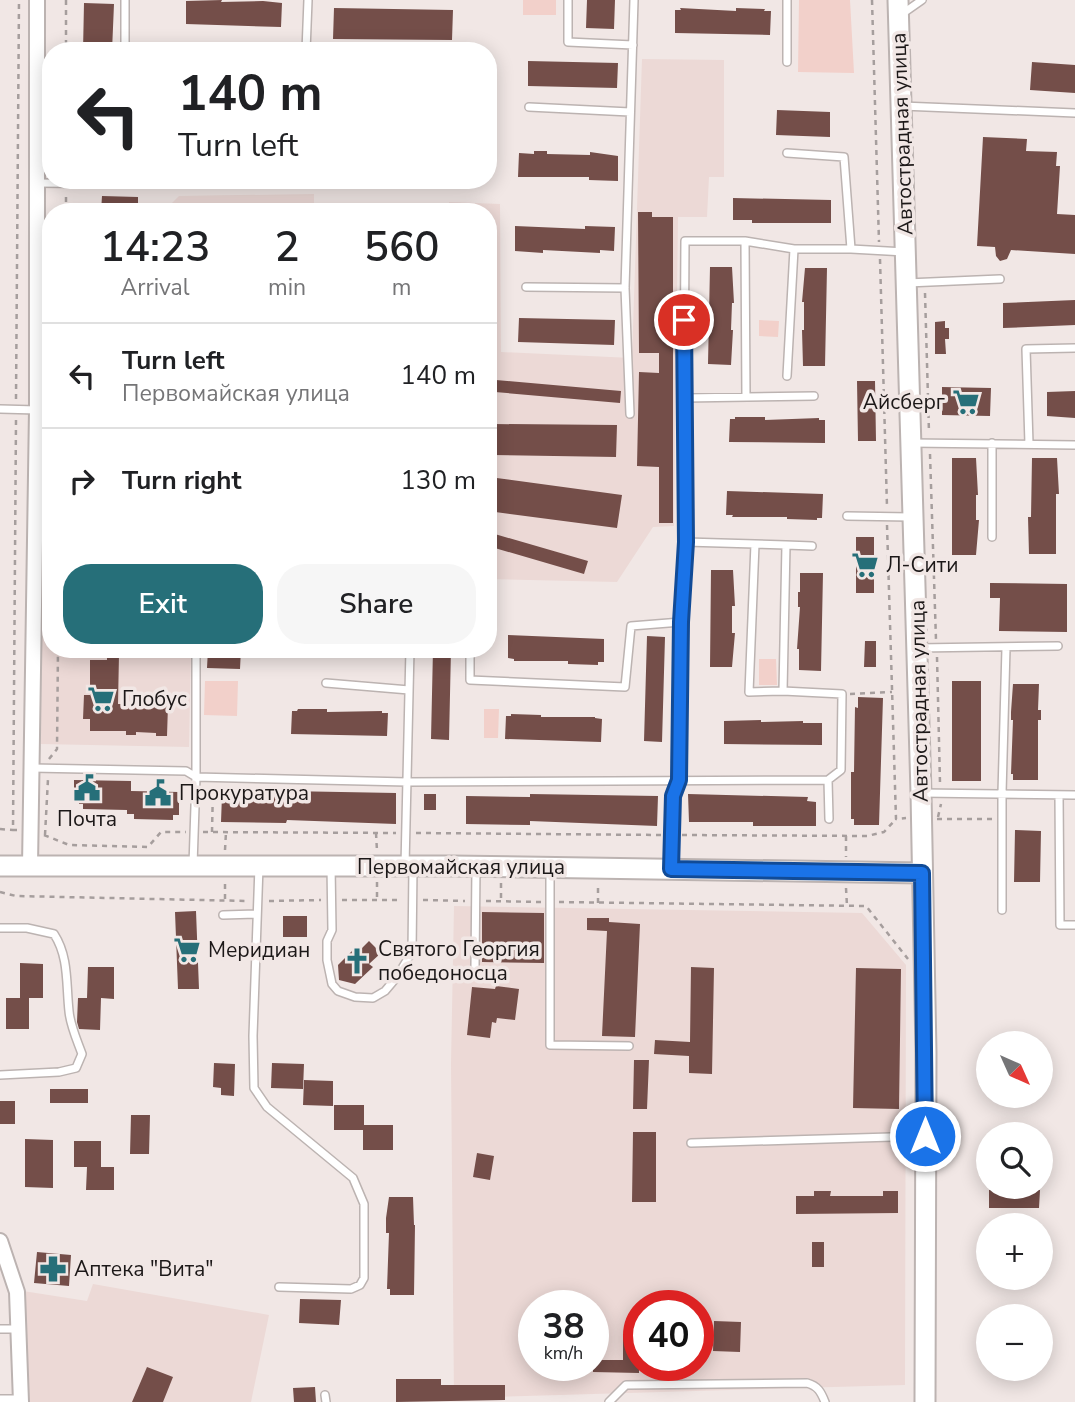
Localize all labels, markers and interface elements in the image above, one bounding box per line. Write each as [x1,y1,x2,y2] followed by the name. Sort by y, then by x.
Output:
[884,32,920,236] street label: Автострадная улица
[178,60,322,127] text: 140 m
[63,70,154,161] icon: left
[178,124,298,167] text: Turn left
[100,219,210,276] text: 14:23
[274,219,300,276] text: 2
[364,219,439,276] text: 560
[120,272,190,303] text: Arrival
[268,272,306,303] text: min
[392,272,411,303] text: m
[654,290,714,350] pin
[665,301,703,339] icon: arrive
[122,343,225,378] text: Turn left
[63,357,101,395] icon: left
[400,358,476,393] text: 140 m
[122,378,350,409] text: Первомайская улица
[951,387,981,417] supermarket icon: Айсберг
[863,388,945,416] place label: Айсберг
[63,462,101,500] icon: right
[122,463,241,498] text: Turn right
[400,463,476,498] text: 130 m
[850,550,880,580] supermarket icon: Л-Сити
[886,551,958,579] place label: Л-Сити
[63,564,263,644] button: Exit
[277,564,476,644] button: Share
[903,599,935,803] street label: Автострадная улица
[86,684,116,714] supermarket icon: Глобус
[122,685,187,713] place label: Глобус
[72,773,102,803] public building icon: Почта
[143,778,173,808] public building icon: Прокуратура
[179,779,309,807] place label: Прокуратура
[57,805,117,833] place label: Почта
[357,853,565,881] street label: Первомайская улица
[172,935,202,965] supermarket icon: Меридиан
[378,935,540,987] place label: Святого Георгия победоносца
[208,936,310,964] place label: Меридиан
[342,946,372,976] church icon: Святого Георгия победоносца
[976,1031,1054,1108] north arrow
[976,1031,1053,1381] map controls
[888,1099,962,1173] position arrow
[976,1122,1053,1199] button: search
[976,1213,1053,1290] button: +
[38,1254,68,1284] pharmacy icon: Аптека "Вита"
[74,1255,214,1283] place label: Аптека "Вита"
[623,1290,714,1381] speed limit sign: 40
[542,1303,585,1350] text: 38
[976,1304,1053,1381] button: −
[544,1341,583,1365] text: km/h

